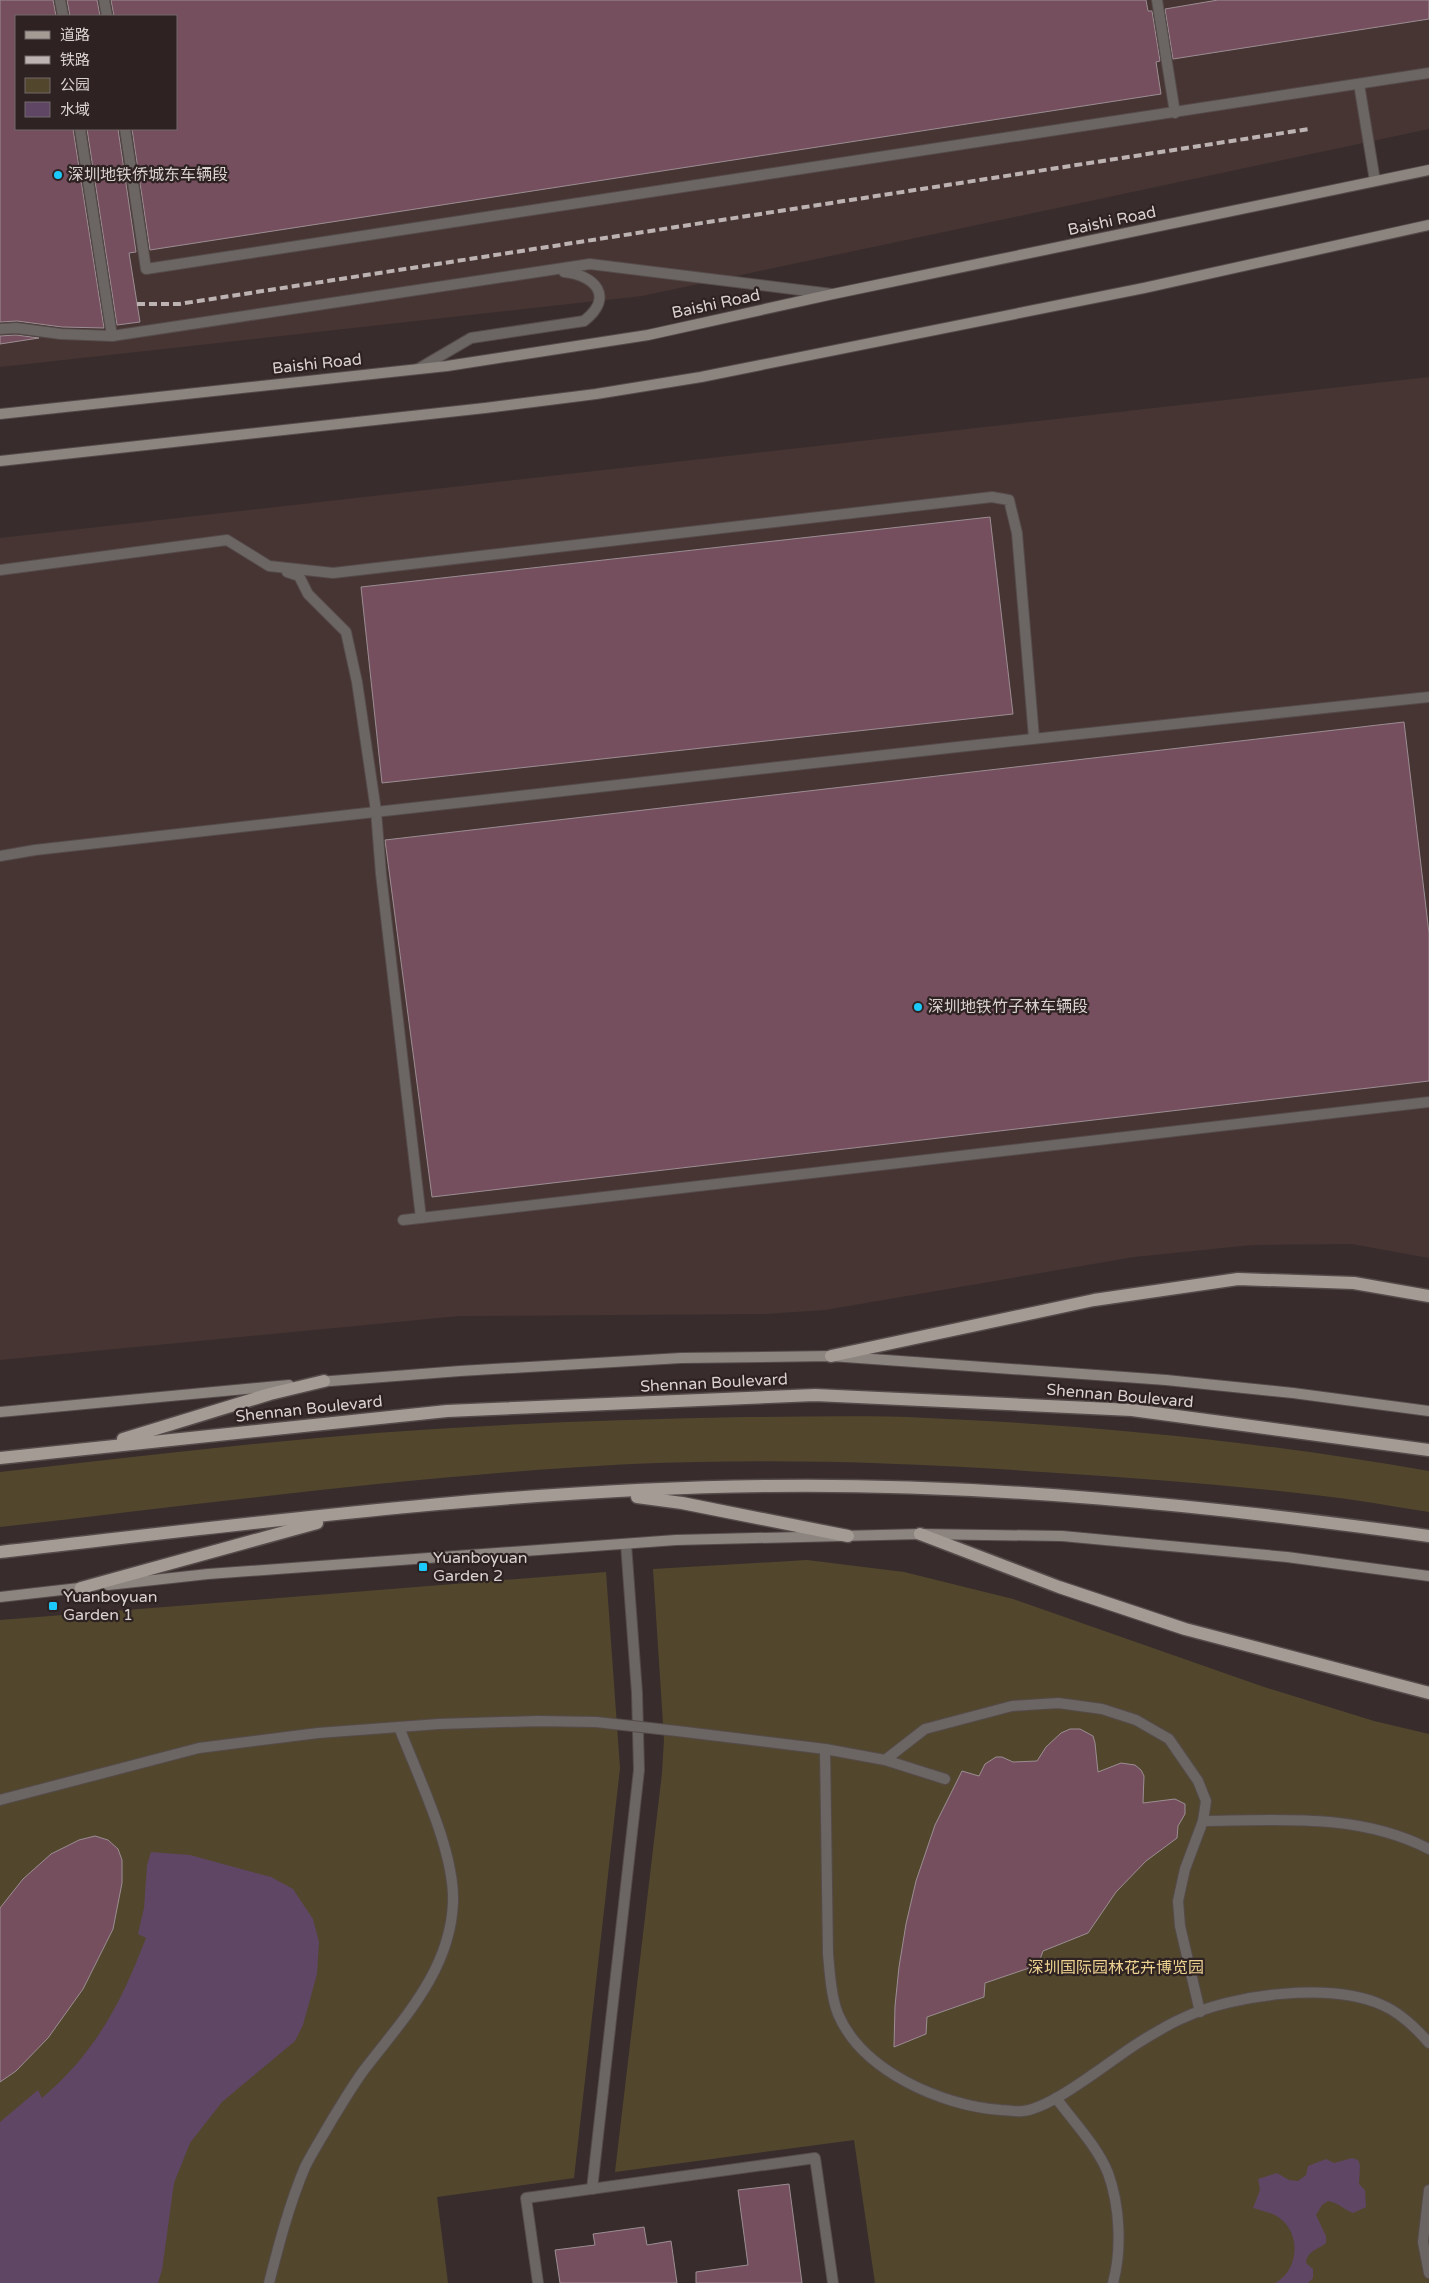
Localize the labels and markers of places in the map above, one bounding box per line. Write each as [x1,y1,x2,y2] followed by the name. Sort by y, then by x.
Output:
[68,165,228,185] place label: 深圳地铁侨城东车辆段
[52,169,64,181] marker: 深圳地铁侨城东车辆段
[928,997,1088,1017] place label: 深圳地铁竹子林车辆段
[912,1001,924,1013] marker: 深圳地铁竹子林车辆段
[433,1548,527,1586] place label: Yuanboyuan Garden 2
[417,1561,429,1573] marker: Yuanboyuan Garden 2
[63,1587,157,1625] place label: Yuanboyuan Garden 1
[47,1600,59,1612] marker: Yuanboyuan Garden 1

